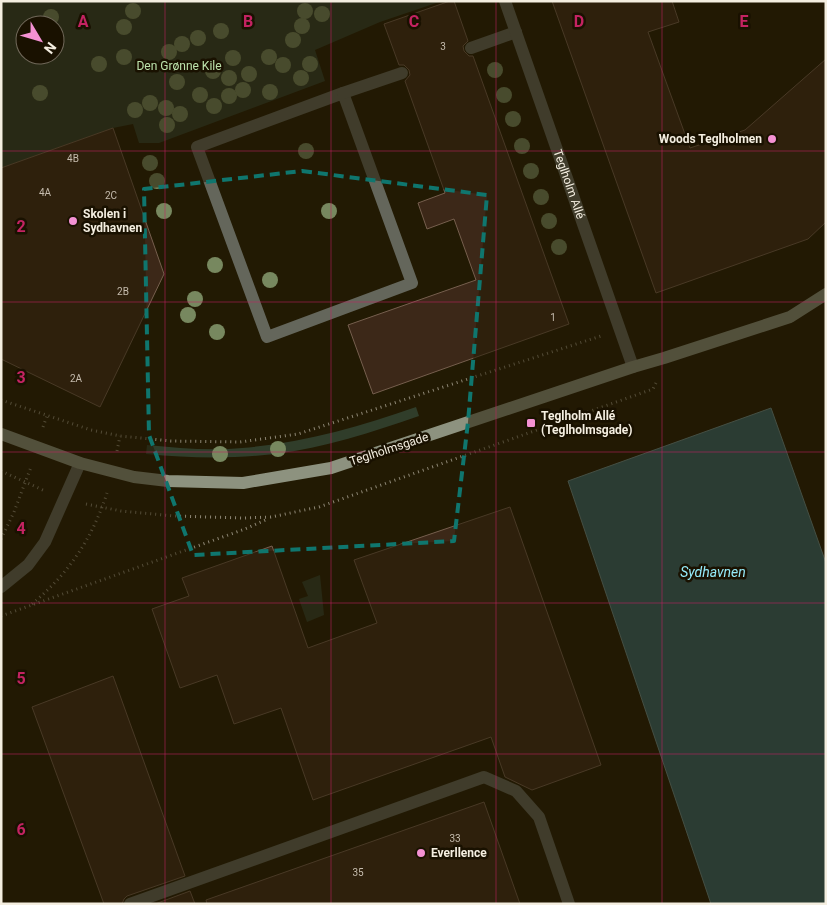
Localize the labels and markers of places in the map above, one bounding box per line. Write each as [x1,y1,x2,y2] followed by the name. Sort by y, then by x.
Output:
[659,132,762,146] place label: Woods Teglholmen
[766,133,778,145] marker: Woods Teglholmen
[83,207,142,235] place label: Skolen i Sydhavnen
[67,215,79,227] marker: Skolen i Sydhavnen
[541,409,633,437] place label: Teglholm Allé (Teglholmsgade)
[525,417,537,429] marker: Teglholm Allé (Teglholmsgade)
[431,846,487,860] place label: Everllence
[415,847,427,859] marker: Everllence

